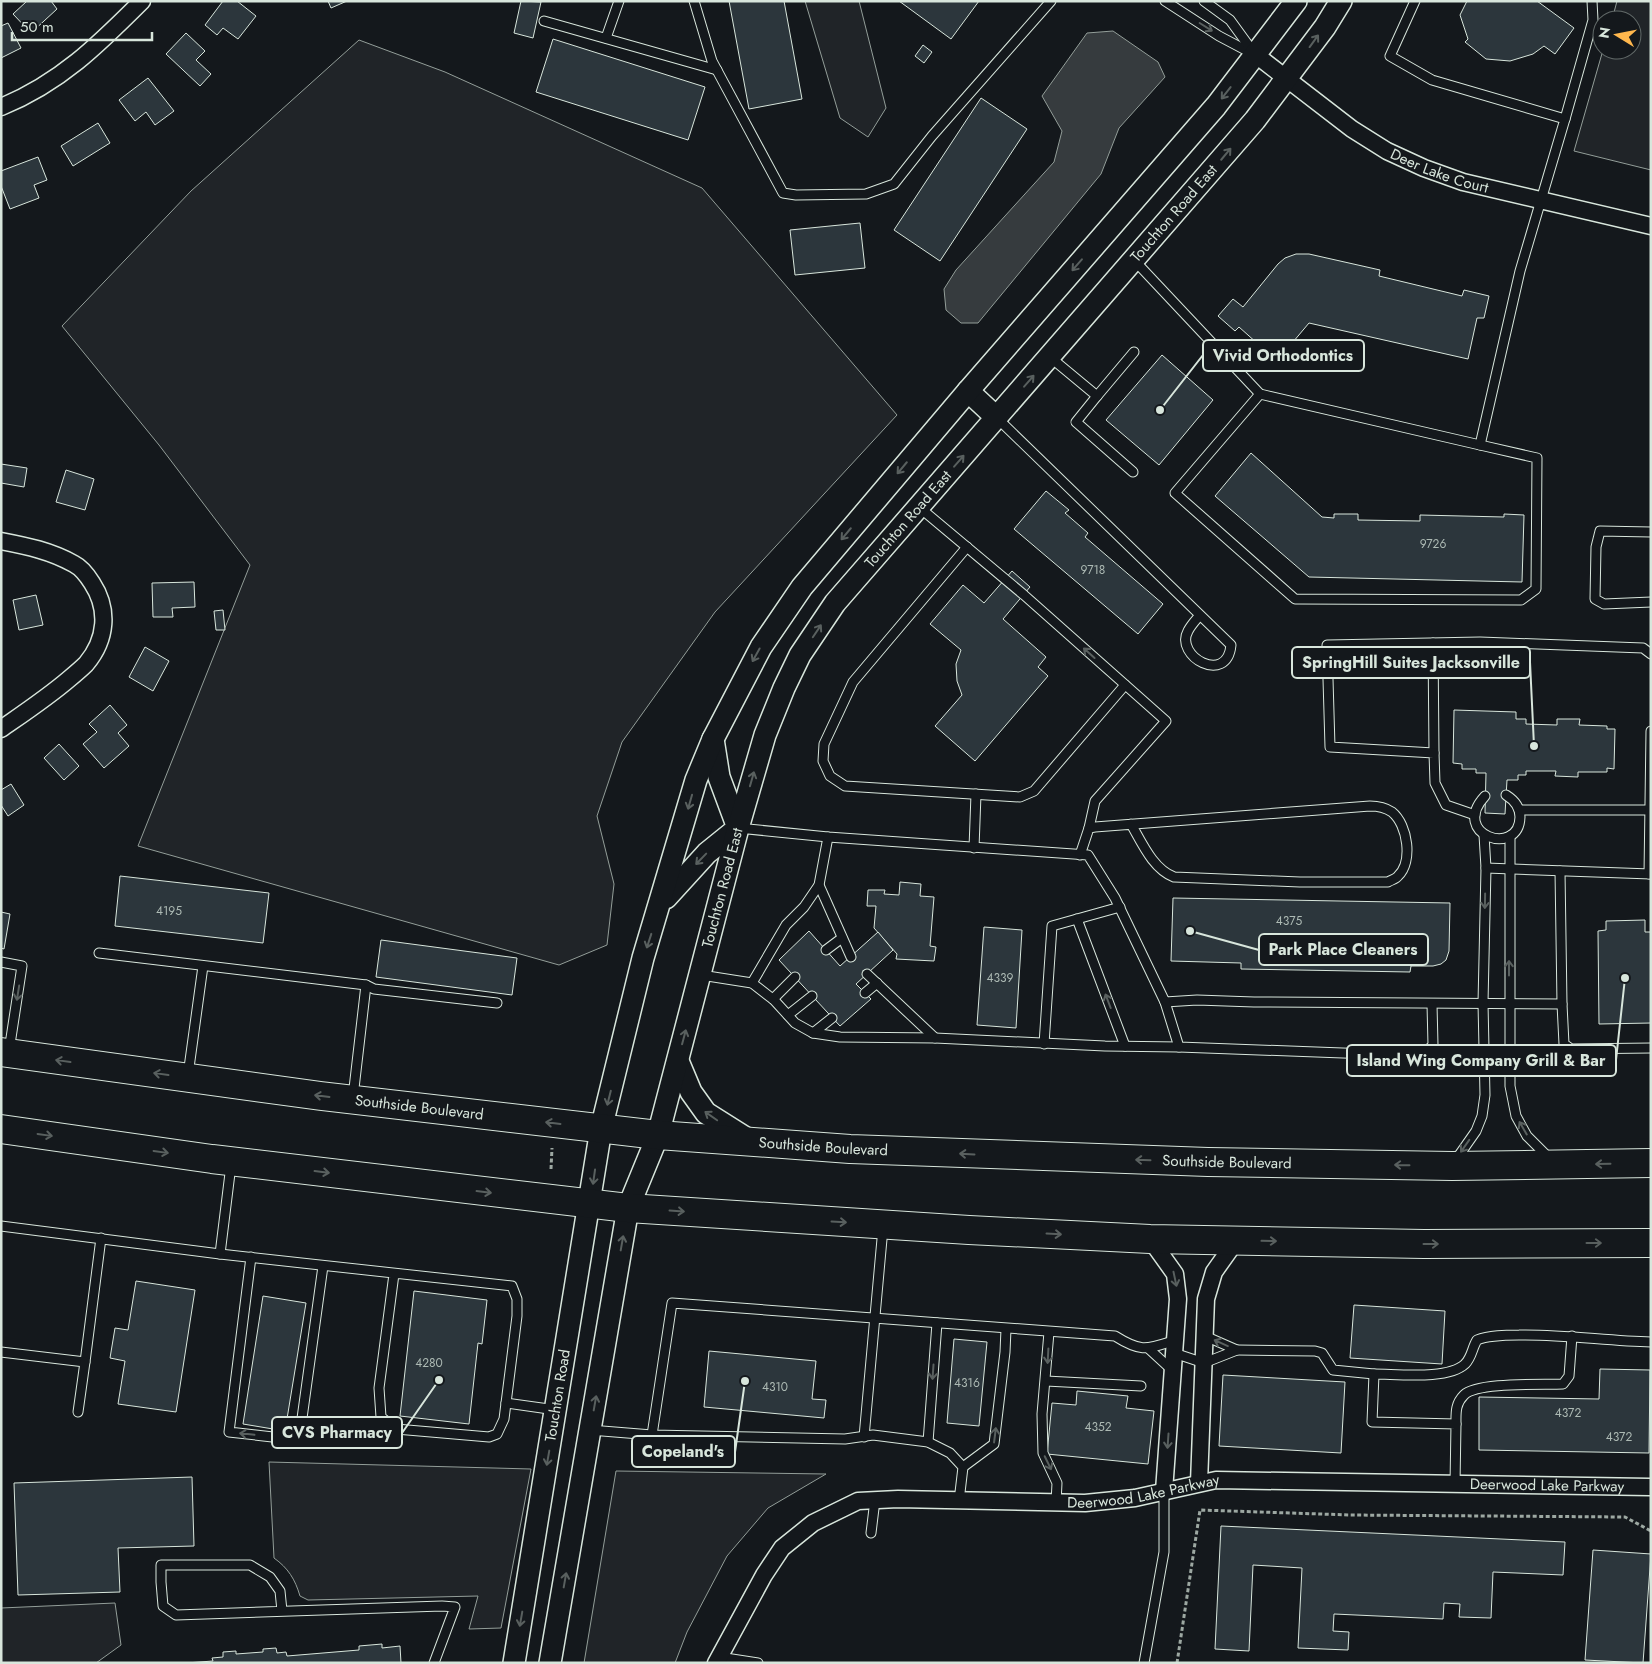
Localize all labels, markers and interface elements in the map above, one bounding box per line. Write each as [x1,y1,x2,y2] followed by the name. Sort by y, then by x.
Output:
[12,10,152,42] scale bar
[1592,10,1642,60] north arrow
[20,16,54,38] text: 50 m
[1199,22,1213,33] one-way arrow
[1593,26,1615,40] text: N
[1309,34,1319,48] one-way arrow
[1220,87,1231,100] one-way arrow
[1387,143,1491,199] street label: Deer Lake Court
[1220,148,1231,161] one-way arrow
[1125,160,1223,267] street label: Touchton Road East
[1072,259,1083,272] one-way arrow
[1203,340,1364,371] callout: Vivid Orthodontics
[1212,344,1353,367] text: Vivid Orthodontics
[1023,374,1035,387] one-way arrow
[954,455,965,468] one-way arrow
[896,462,908,475] one-way arrow
[859,465,957,573] street label: Touchton Road East
[841,528,852,541] one-way arrow
[1420,535,1446,553] house number: 9726
[1081,561,1105,579] house number: 9718
[812,624,822,638] one-way arrow
[751,647,761,661] one-way arrow
[1082,647,1095,659] one-way arrow
[1292,647,1530,678] callout: SpringHill Suites Jacksonville
[1302,651,1520,674] text: SpringHill Suites Jacksonville
[748,771,758,787] one-way arrow
[684,794,694,810] one-way arrow
[696,825,749,950] street label: Touchton Road East
[695,853,707,865] one-way arrow
[1481,893,1490,909] one-way arrow
[156,902,182,920] house number: 4195
[1276,912,1302,930] house number: 4375
[643,933,653,949] one-way arrow
[1259,934,1428,965] callout: Park Place Cleaners
[1268,938,1418,961] text: Park Place Cleaners
[1504,961,1514,977] one-way arrow
[986,969,1014,987] house number: 4339
[12,985,22,1001] one-way arrow
[1103,994,1112,1009] one-way arrow
[680,1030,689,1046] one-way arrow
[1347,1045,1616,1076] callout: Island Wing Company Grill & Bar
[1356,1049,1606,1072] text: Island Wing Company Grill & Bar
[55,1055,71,1065] one-way arrow
[153,1069,169,1079] one-way arrow
[354,1089,485,1126] street label: Southside Boulevard
[604,1090,613,1106] one-way arrow
[314,1091,330,1101] one-way arrow
[704,1111,718,1121] one-way arrow
[545,1118,561,1128] one-way arrow
[1517,1122,1527,1136] one-way arrow
[37,1131,53,1141] one-way arrow
[758,1131,888,1161] street label: Southside Boulevard
[1460,1139,1470,1153] one-way arrow
[153,1147,169,1157] one-way arrow
[960,1149,976,1158] one-way arrow
[1162,1149,1292,1174] street label: Southside Boulevard
[1136,1155,1152,1165] one-way arrow
[1595,1159,1611,1168] one-way arrow
[1394,1160,1410,1170] one-way arrow
[314,1167,330,1177] one-way arrow
[589,1169,599,1185] one-way arrow
[475,1187,491,1197] one-way arrow
[669,1207,685,1216] one-way arrow
[831,1217,847,1226] one-way arrow
[1046,1229,1062,1239] one-way arrow
[618,1235,628,1251] one-way arrow
[1260,1236,1276,1246] one-way arrow
[1585,1238,1601,1248] one-way arrow
[1422,1239,1439,1249] one-way arrow
[1171,1271,1180,1287] one-way arrow
[1214,1338,1229,1348] one-way arrow
[539,1348,576,1443] street label: Touchton Road
[1043,1348,1052,1364] one-way arrow
[415,1354,443,1372] house number: 4280
[929,1364,938,1380] one-way arrow
[954,1374,980,1392] house number: 4316
[762,1378,788,1396] house number: 4310
[591,1395,601,1411] one-way arrow
[1555,1404,1581,1422] house number: 4372
[272,1417,402,1448] callout: CVS Pharmacy
[1084,1418,1112,1436] house number: 4352
[282,1421,393,1444] text: CVS Pharmacy
[991,1427,1001,1443] one-way arrow
[1606,1428,1632,1446] house number: 4372
[239,1429,255,1439] one-way arrow
[1163,1433,1173,1449] one-way arrow
[632,1436,735,1467] callout: Copeland's
[642,1440,724,1463] text: Copeland's
[543,1450,553,1466] one-way arrow
[1043,1455,1053,1470] one-way arrow
[1067,1468,1222,1514] street label: Deerwood Lake Parkway
[1470,1473,1625,1498] street label: Deerwood Lake Parkway
[560,1573,570,1589] one-way arrow
[516,1610,526,1626] one-way arrow

